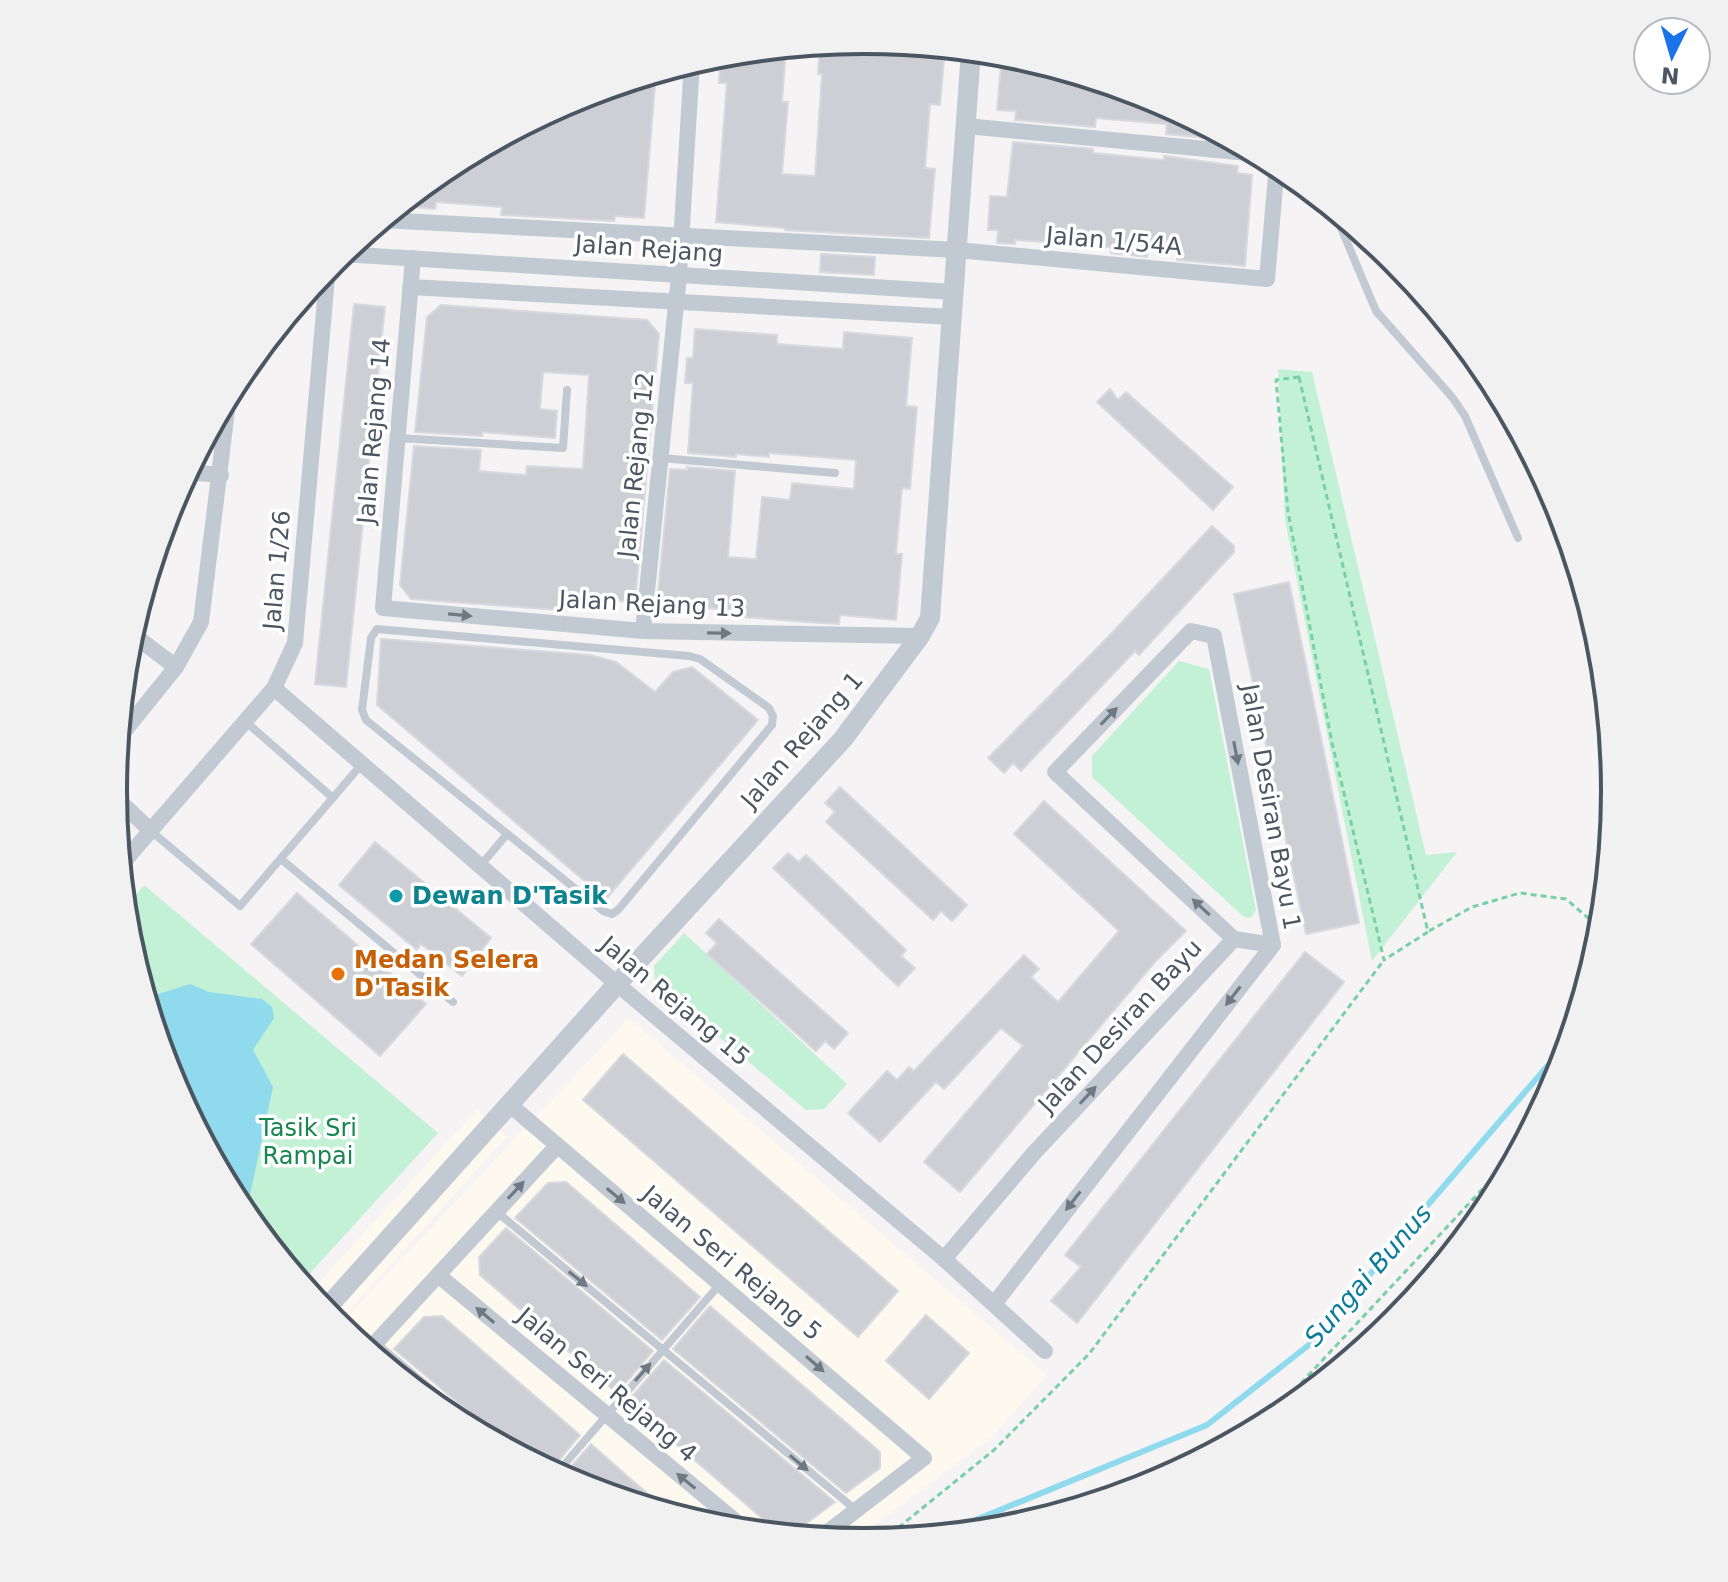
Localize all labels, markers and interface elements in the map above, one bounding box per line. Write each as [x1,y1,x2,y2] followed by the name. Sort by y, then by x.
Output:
[1632,16,1712,96] north arrow
[1660,62,1681,89] text: N
[1043,221,1184,261] street label: Jalan 1/54A
[572,230,724,268] street label: Jalan Rejang
[352,337,396,527] street label: Jalan Rejang 14
[612,371,660,561] street label: Jalan Rejang 12
[258,509,296,633] street label: Jalan 1/26
[556,585,746,623] street label: Jalan Rejang 13
[448,608,473,621] one-way arrow
[707,627,732,639] one-way arrow
[734,666,869,815] street label: Jalan Rejang 1
[1235,680,1306,932] street label: Jalan Desiran Bayu 1
[1099,707,1118,726] one-way arrow
[1231,741,1243,766] one-way arrow
[412,882,608,910] place label: Dewan D'Tasik
[387,887,405,905] marker: Dewan D'Tasik
[1191,899,1210,917] one-way arrow
[593,929,755,1072] street label: Jalan Rejang 15
[1031,934,1207,1120] street label: Jalan Desiran Bayu
[354,946,539,1002] place label: Medan Selera D'Tasik
[329,965,347,983] marker: Medan Selera D'Tasik
[1225,986,1242,1006] one-way arrow
[1079,1086,1097,1105] one-way arrow
[258,1114,357,1170] park label: Tasik Sri Rampai
[635,1179,827,1346] street label: Jalan Seri Rejang 5
[506,1181,524,1200] one-way arrow
[606,1187,626,1204] one-way arrow
[1066,1191,1082,1211] one-way arrow
[1298,1198,1438,1352] water label: Sungai Bunus
[568,1270,588,1286] one-way arrow
[510,1301,702,1468] street label: Jalan Seri Rejang 4
[476,1307,496,1324] one-way arrow
[804,1355,824,1372] one-way arrow
[634,1363,651,1383] one-way arrow
[789,1454,809,1471] one-way arrow
[676,1473,696,1490] one-way arrow

